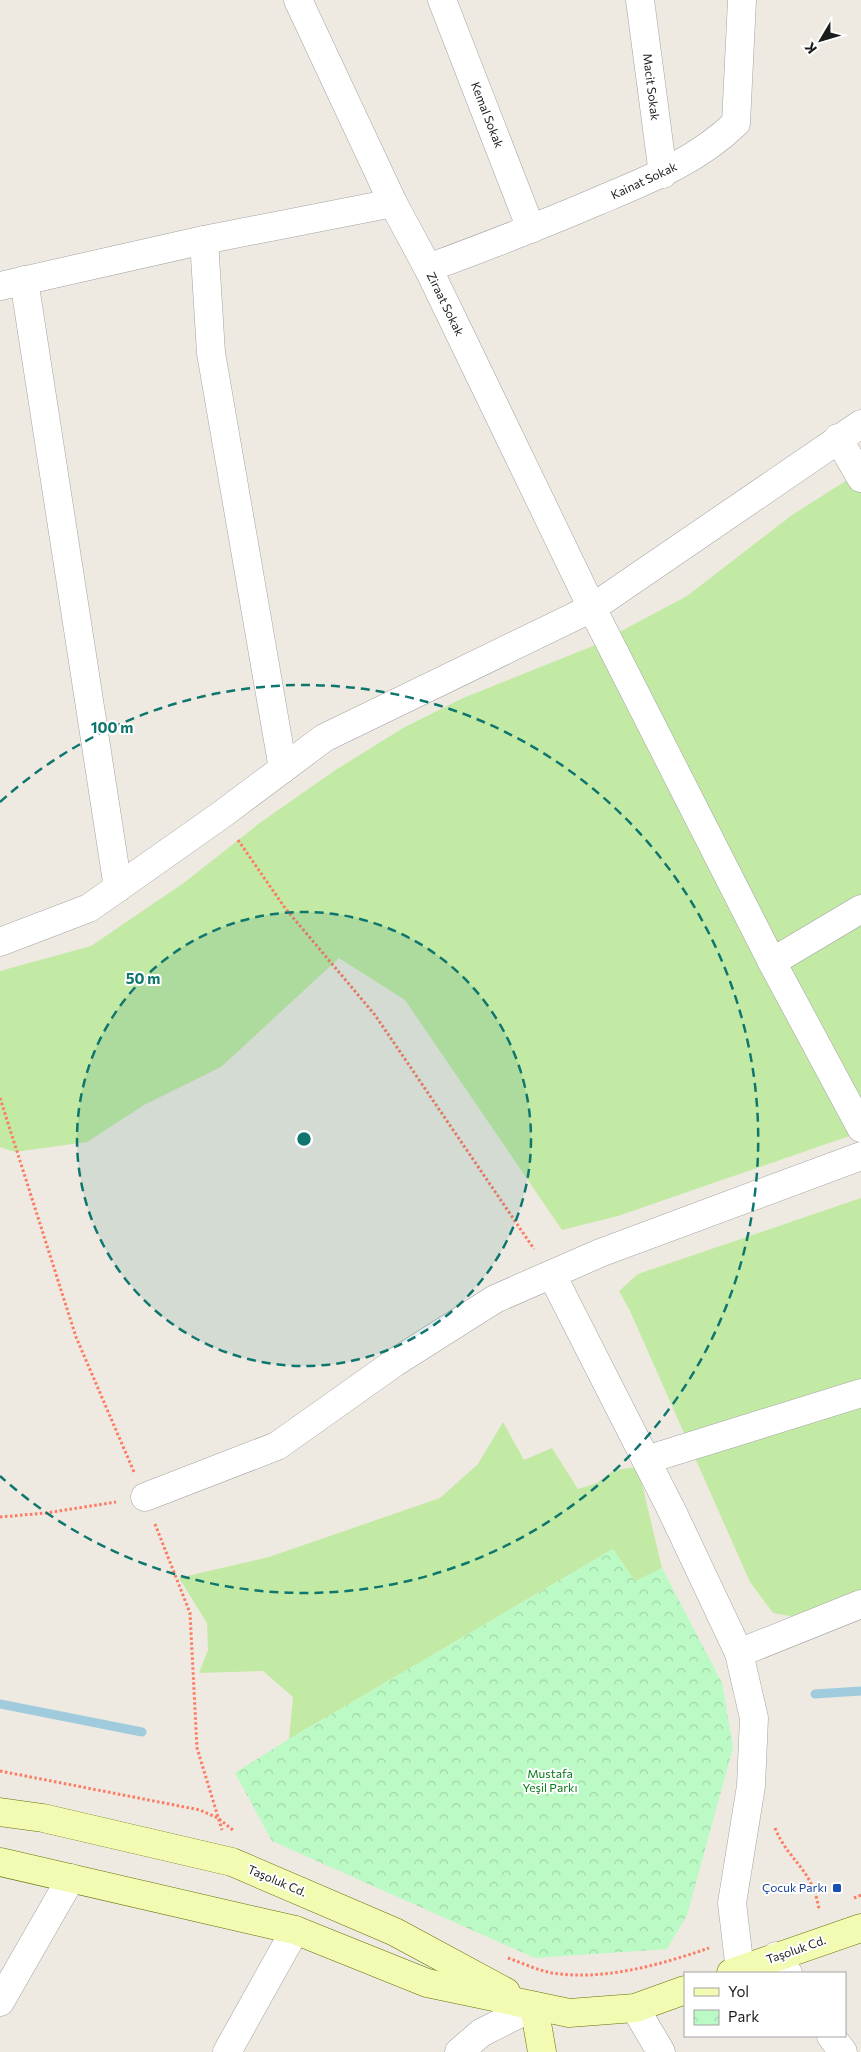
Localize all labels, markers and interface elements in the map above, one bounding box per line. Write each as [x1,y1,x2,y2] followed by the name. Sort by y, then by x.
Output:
[796,15,846,65] north arrow
[801,39,820,57] text: K
[641,53,663,122] street label: Macit Sokak
[469,80,507,150] street label: Kemal Sokak
[608,158,679,202] street label: Kainat Sokak
[424,269,468,338] street label: Ziraat Sokak
[91,718,133,736] text: 100 m
[126,969,160,987] text: 50 m
[295,1130,313,1148] centre of rings
[522,1766,578,1794] park label: Mustafa Yeşil Parkı
[246,1862,309,1899] street label: Taşoluk Cd.
[762,1880,827,1894] place label: Çocuk Parkı
[831,1882,843,1894] marker: Çocuk Parkı
[764,1932,827,1966] street label: Taşoluk Cd.
[684,1972,846,2037] legend
[728,1982,749,2000] text: Yol
[728,2007,759,2025] text: Park

